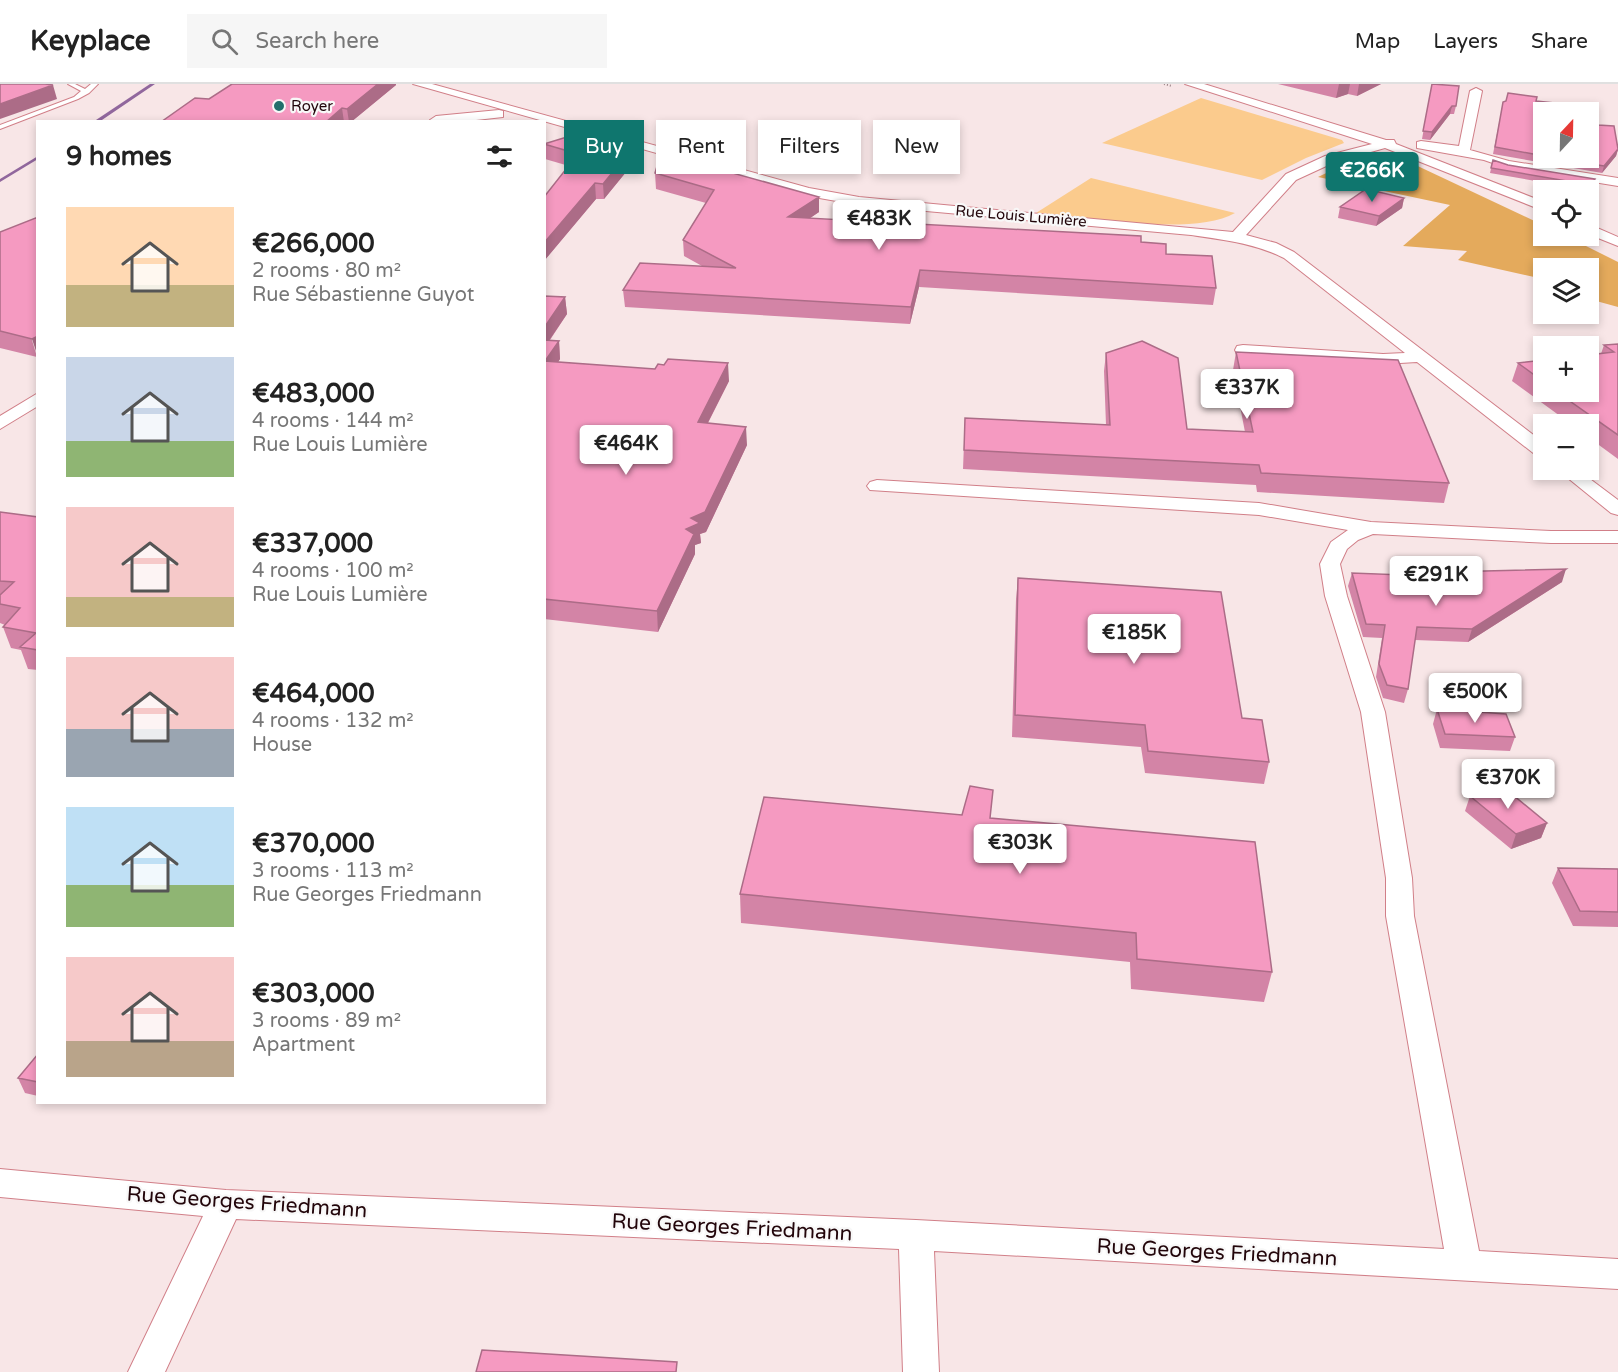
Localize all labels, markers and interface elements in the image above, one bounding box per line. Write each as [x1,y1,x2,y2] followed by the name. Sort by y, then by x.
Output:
[187,14,607,68] search box
[30,24,151,58] text: Keyplace
[208,25,241,58] icon: search
[256,28,379,54] text: Search here
[1355,29,1400,54] text: Map
[1433,29,1498,54] text: Layers
[1531,29,1588,54] text: Share
[291,97,333,115] place label: Royer
[272,99,286,113] marker: Royer
[1533,102,1599,168] north arrow
[1533,102,1599,480] map controls
[564,120,644,174] chip: Buy
[656,120,746,174] chip: Rent
[758,120,861,174] chip: Filters
[873,120,960,174] chip: New
[483,140,516,173] icon: filters
[66,141,172,172] text: 9 homes
[1330,152,1414,203] pin: €266K
[1340,159,1404,183] text: €266K
[1533,180,1599,246] button: locate
[837,200,921,251] pin: €483K
[955,201,1087,231] street label: Rue Louis Lumière
[847,207,911,231] text: €483K
[252,228,374,259] text: €266,000
[114,231,186,303] icon: home
[1533,258,1599,324] button: layers
[252,259,401,283] text: 2 rooms · 80 m²
[252,283,474,307] text: Rue Sébastienne Guyot
[1533,336,1599,402] button: +
[1205,369,1289,420] pin: €337K
[1215,376,1279,400] text: €337K
[252,378,374,409] text: €483,000
[114,381,186,453] icon: home
[252,409,414,433] text: 4 rooms · 144 m²
[1533,414,1599,480] button: −
[584,425,668,476] pin: €464K
[594,432,658,456] text: €464K
[252,433,428,457] text: Rue Louis Lumière
[252,528,373,559] text: €337,000
[114,531,186,603] icon: home
[1394,556,1478,607] pin: €291K
[252,559,414,583] text: 4 rooms · 100 m²
[1404,563,1468,587] text: €291K
[252,583,428,607] text: Rue Louis Lumière
[1092,614,1176,665] pin: €185K
[1102,621,1166,645] text: €185K
[1433,673,1517,724] pin: €500K
[252,678,374,709] text: €464,000
[1443,680,1507,704] text: €500K
[114,681,186,753] icon: home
[252,709,414,733] text: 4 rooms · 132 m²
[252,733,312,757] text: House
[1466,759,1550,810] pin: €370K
[1476,766,1540,790] text: €370K
[978,824,1062,875] pin: €303K
[252,828,374,859] text: €370,000
[114,831,186,903] icon: home
[988,831,1052,855] text: €303K
[252,859,414,883] text: 3 rooms · 113 m²
[252,883,482,907] text: Rue Georges Friedmann
[252,978,374,1009] text: €303,000
[114,981,186,1053] icon: home
[252,1009,401,1033] text: 3 rooms · 89 m²
[252,1033,355,1057] text: Apartment
[126,1182,368,1223] street label: Rue Georges Friedmann
[611,1209,853,1246] street label: Rue Georges Friedmann
[1096,1234,1338,1271] street label: Rue Georges Friedmann

